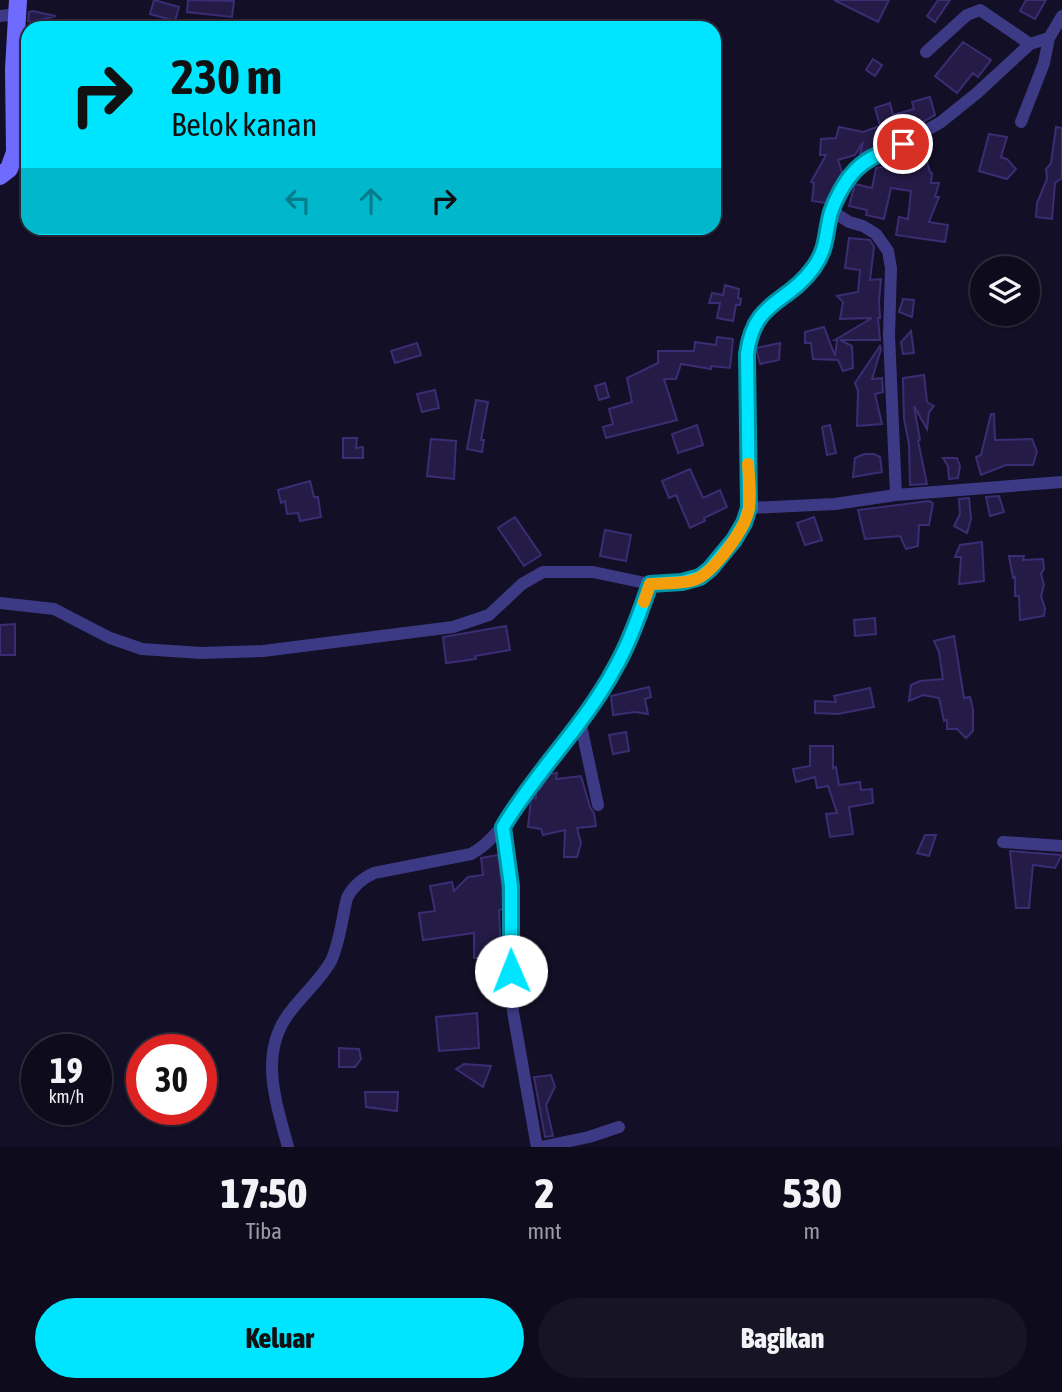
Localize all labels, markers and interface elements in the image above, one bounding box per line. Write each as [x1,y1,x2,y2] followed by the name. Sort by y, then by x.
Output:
[171,48,282,104] text: 230 m
[56,49,147,140] icon: right
[171,106,317,143] text: Belok kanan
[873,114,933,174] pin
[884,125,922,163] icon: arrive
[279,182,317,220] icon: left
[352,182,390,220] icon: ahead
[425,182,463,220] icon: right
[970,256,1040,326] map controls
[970,256,1040,326] button: layers
[474,934,548,1008] position arrow
[126,1034,217,1125] speed limit sign: 30
[50,1050,83,1090] text: 19
[49,1086,84,1107] text: km/h
[220,1169,307,1217] text: 17:50
[535,1169,554,1217] text: 2
[782,1169,841,1217] text: 530
[245,1218,282,1244] text: Tiba
[527,1218,562,1244] text: mnt
[804,1218,820,1244] text: m
[35,1298,524,1378] button: Keluar
[538,1298,1027,1378] button: Bagikan

